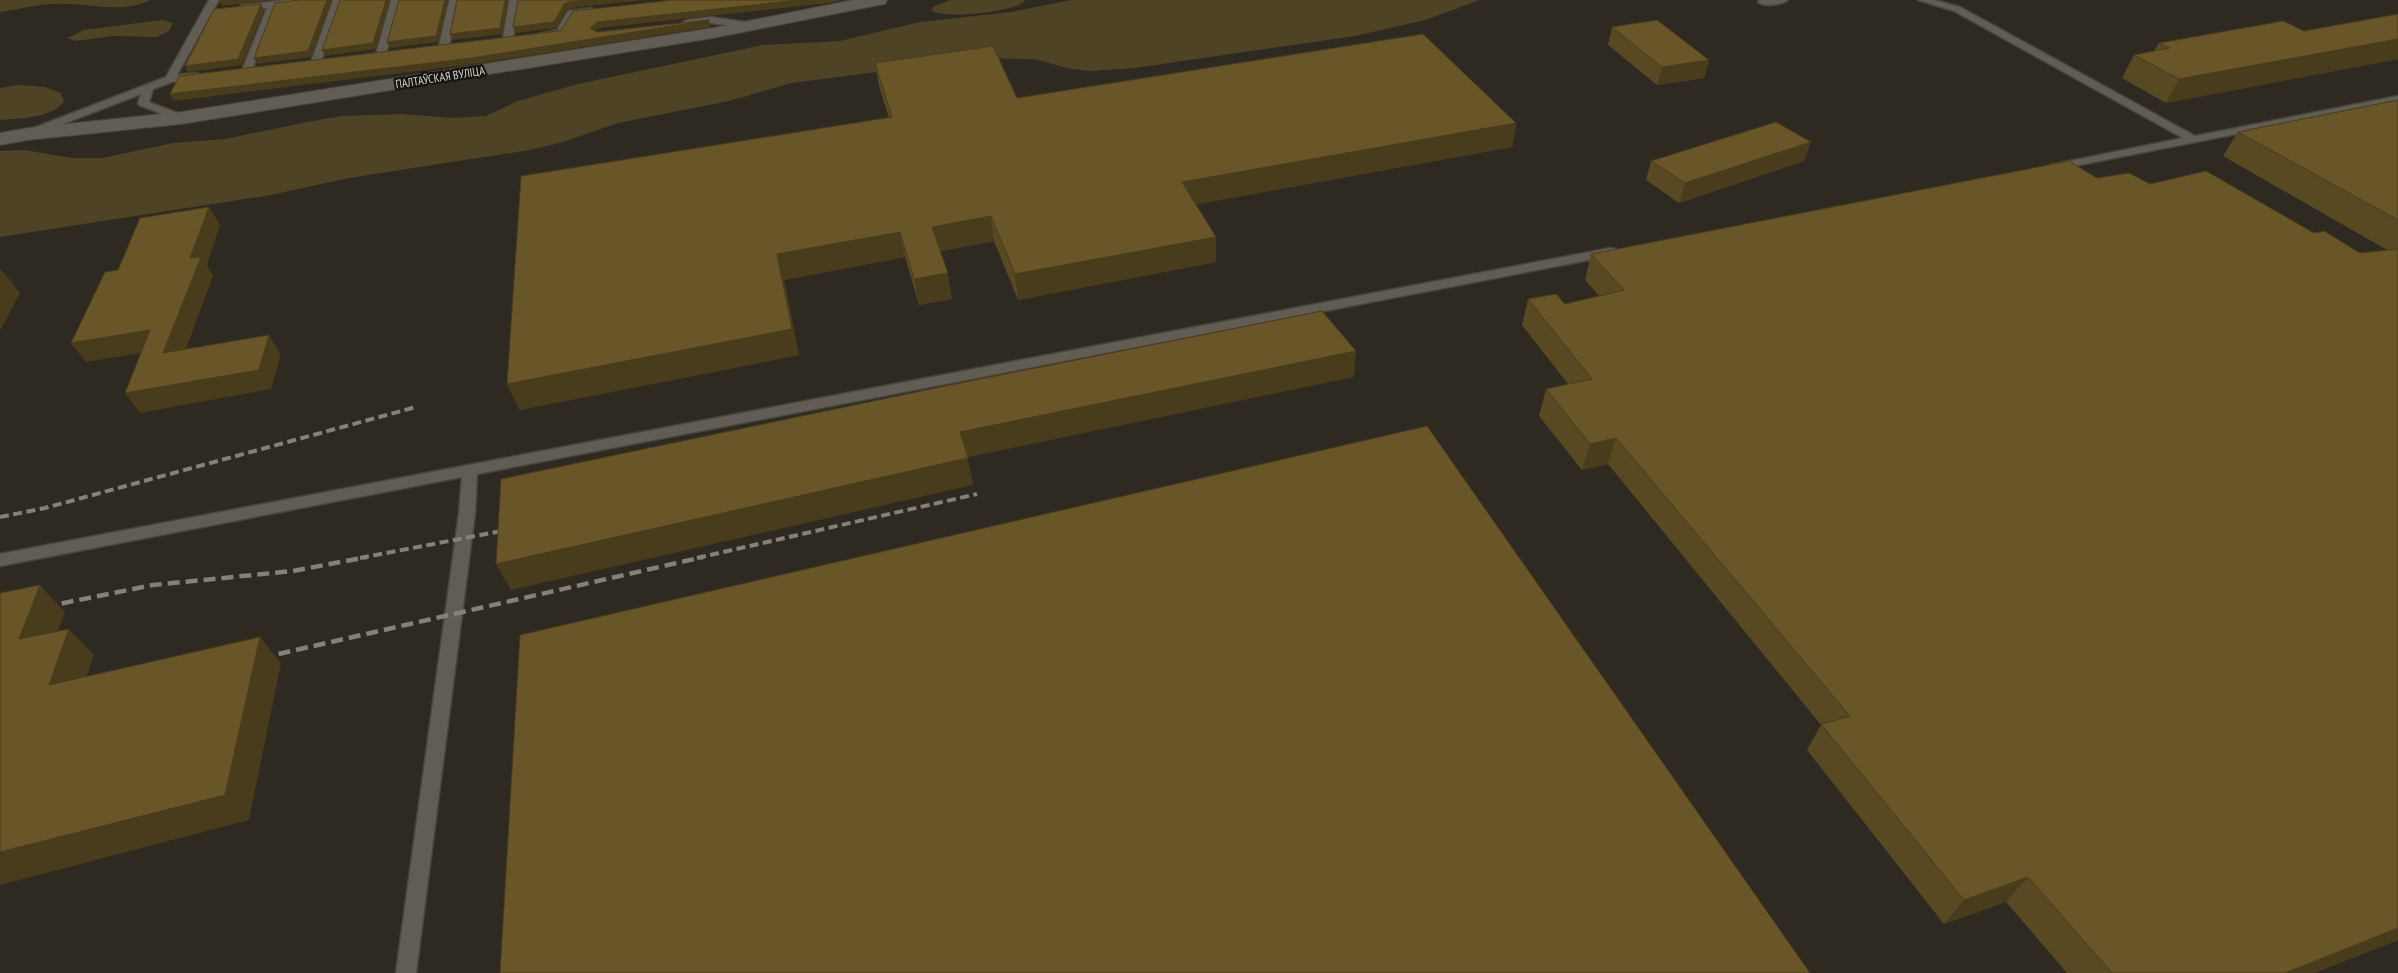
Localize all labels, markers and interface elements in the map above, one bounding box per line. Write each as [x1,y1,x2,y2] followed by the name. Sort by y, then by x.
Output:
[394,62,486,91] street label: ПАЛТАЎСКАЯ ВУЛІЦА

